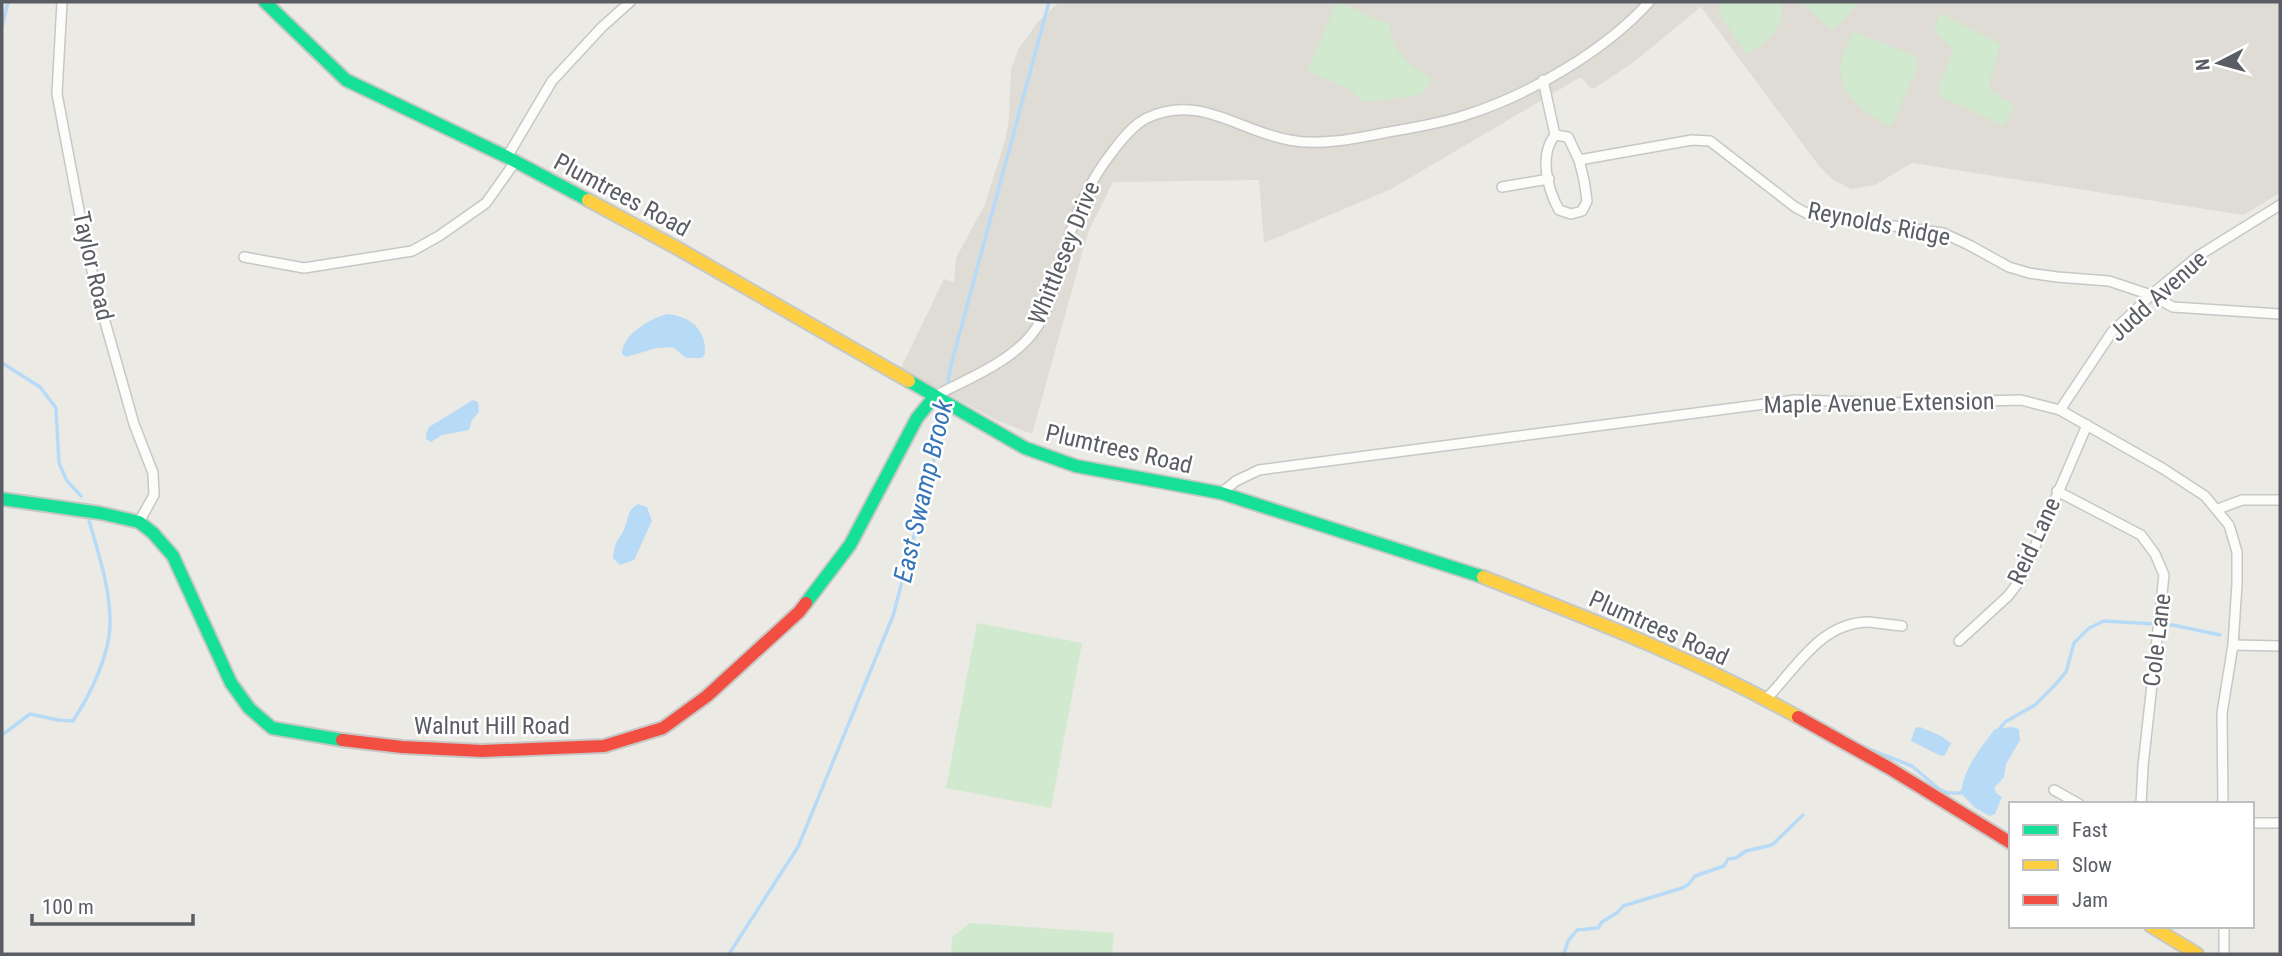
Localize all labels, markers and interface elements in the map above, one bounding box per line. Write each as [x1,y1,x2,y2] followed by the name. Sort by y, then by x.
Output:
[2184,28,2254,98] north arrow
[2191,58,2215,72] text: N
[549,147,695,243] street label: Plumtrees Road
[1023,177,1105,329] street label: Whittlesey Drive
[1805,196,1953,252] street label: Reynolds Ridge
[67,209,119,323] street label: Taylor Road
[2103,245,2213,347] street label: Judd Avenue
[1763,387,1995,419] street label: Maple Avenue Extension
[887,396,959,585] water label: East Swamp Brook
[1043,419,1195,479] street label: Plumtrees Road
[2002,493,2066,589] street label: Reid Lane
[1585,585,1733,671] street label: Plumtrees Road
[2137,592,2177,688] street label: Cole Lane
[414,712,570,740] street label: Walnut Hill Road
[2009,802,2254,928] legend
[2072,818,2108,842] text: Fast
[2072,853,2112,877] text: Slow
[32,883,192,927] scale bar
[2072,888,2108,912] text: Jam
[42,895,94,919] text: 100 m

